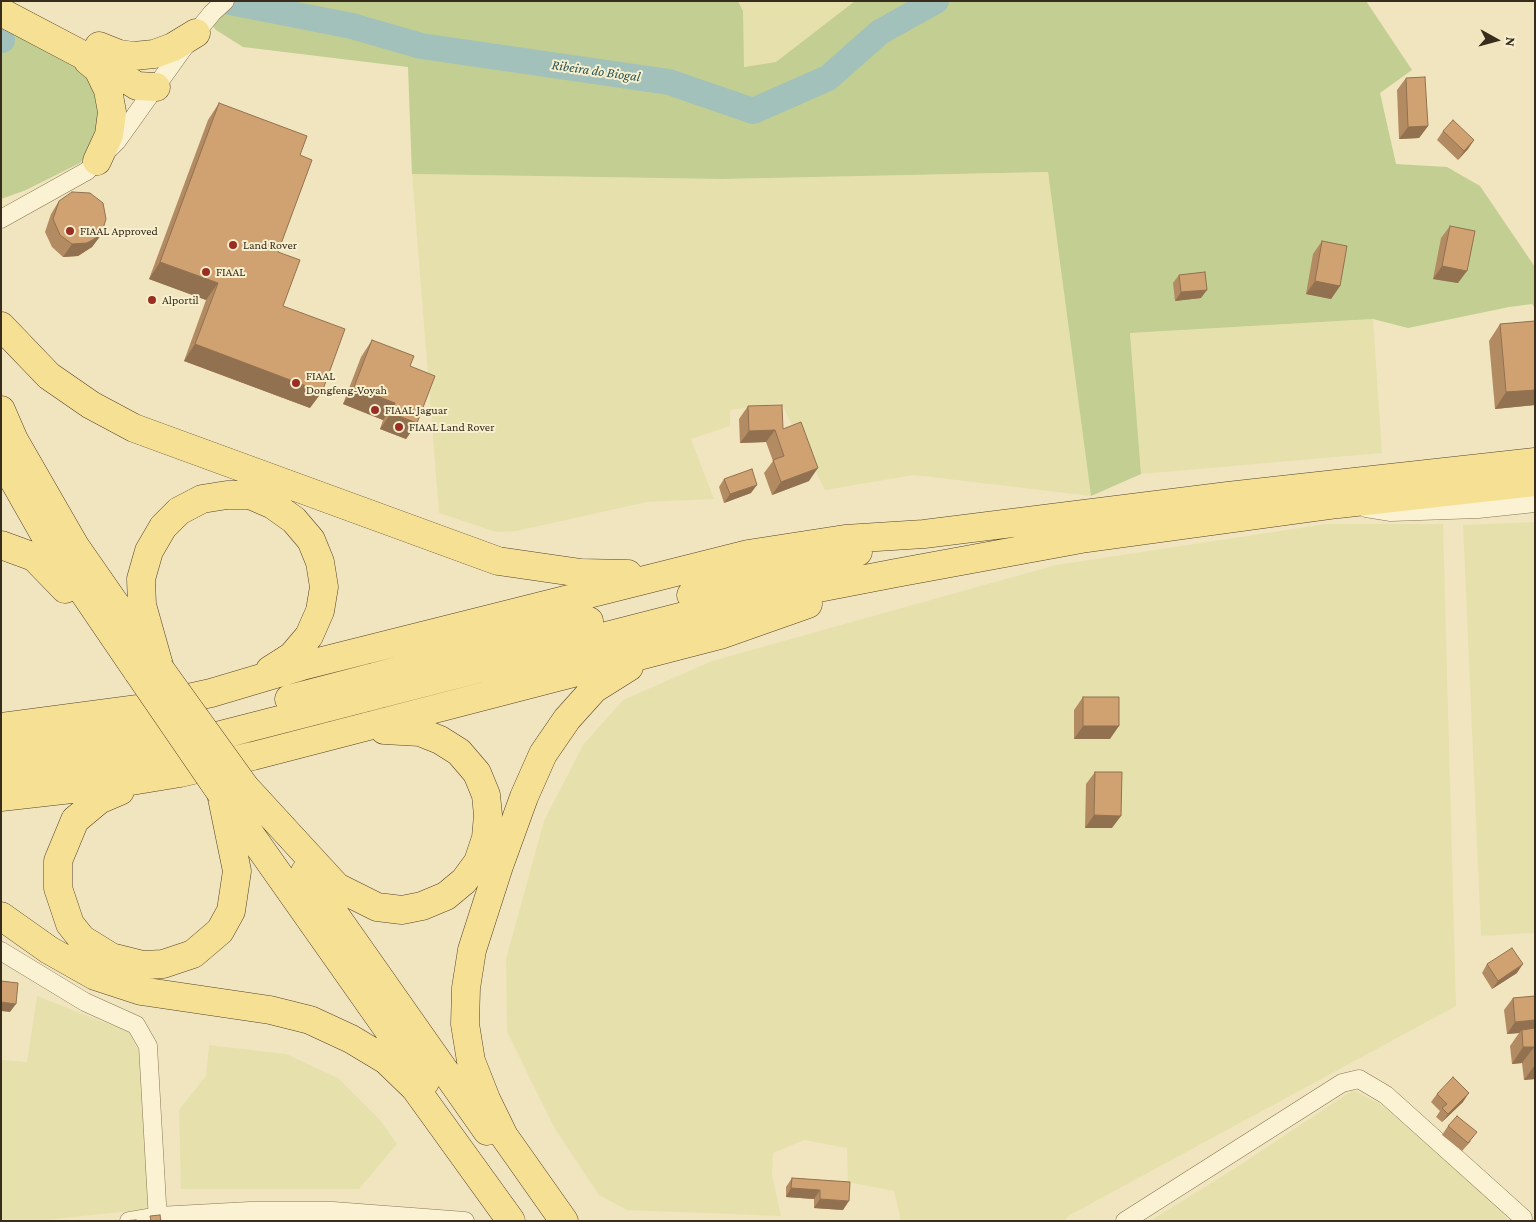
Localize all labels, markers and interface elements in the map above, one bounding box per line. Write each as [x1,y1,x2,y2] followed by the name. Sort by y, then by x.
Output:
[1471,15,1521,65] north arrow
[1502,36,1519,48] text: N
[551,56,641,86] water label: Ribeira do Biogal
[80,224,158,238] place label: FIAAL Approved
[64,225,76,237] marker: FIAAL Approved
[243,238,297,252] place label: Land Rover
[227,239,239,251] marker: Land Rover
[216,265,245,279] place label: FIAAL
[200,266,212,278] marker: FIAAL
[162,293,199,307] place label: Alportil
[146,294,158,306] marker: Alportil
[306,369,387,397] place label: FIAAL Dongfeng-Voyah
[290,377,302,389] marker: FIAAL Dongfeng-Voyah
[385,403,448,417] place label: FIAAL Jaguar
[369,404,381,416] marker: FIAAL Jaguar
[409,420,494,434] place label: FIAAL Land Rover
[393,421,405,433] marker: FIAAL Land Rover

